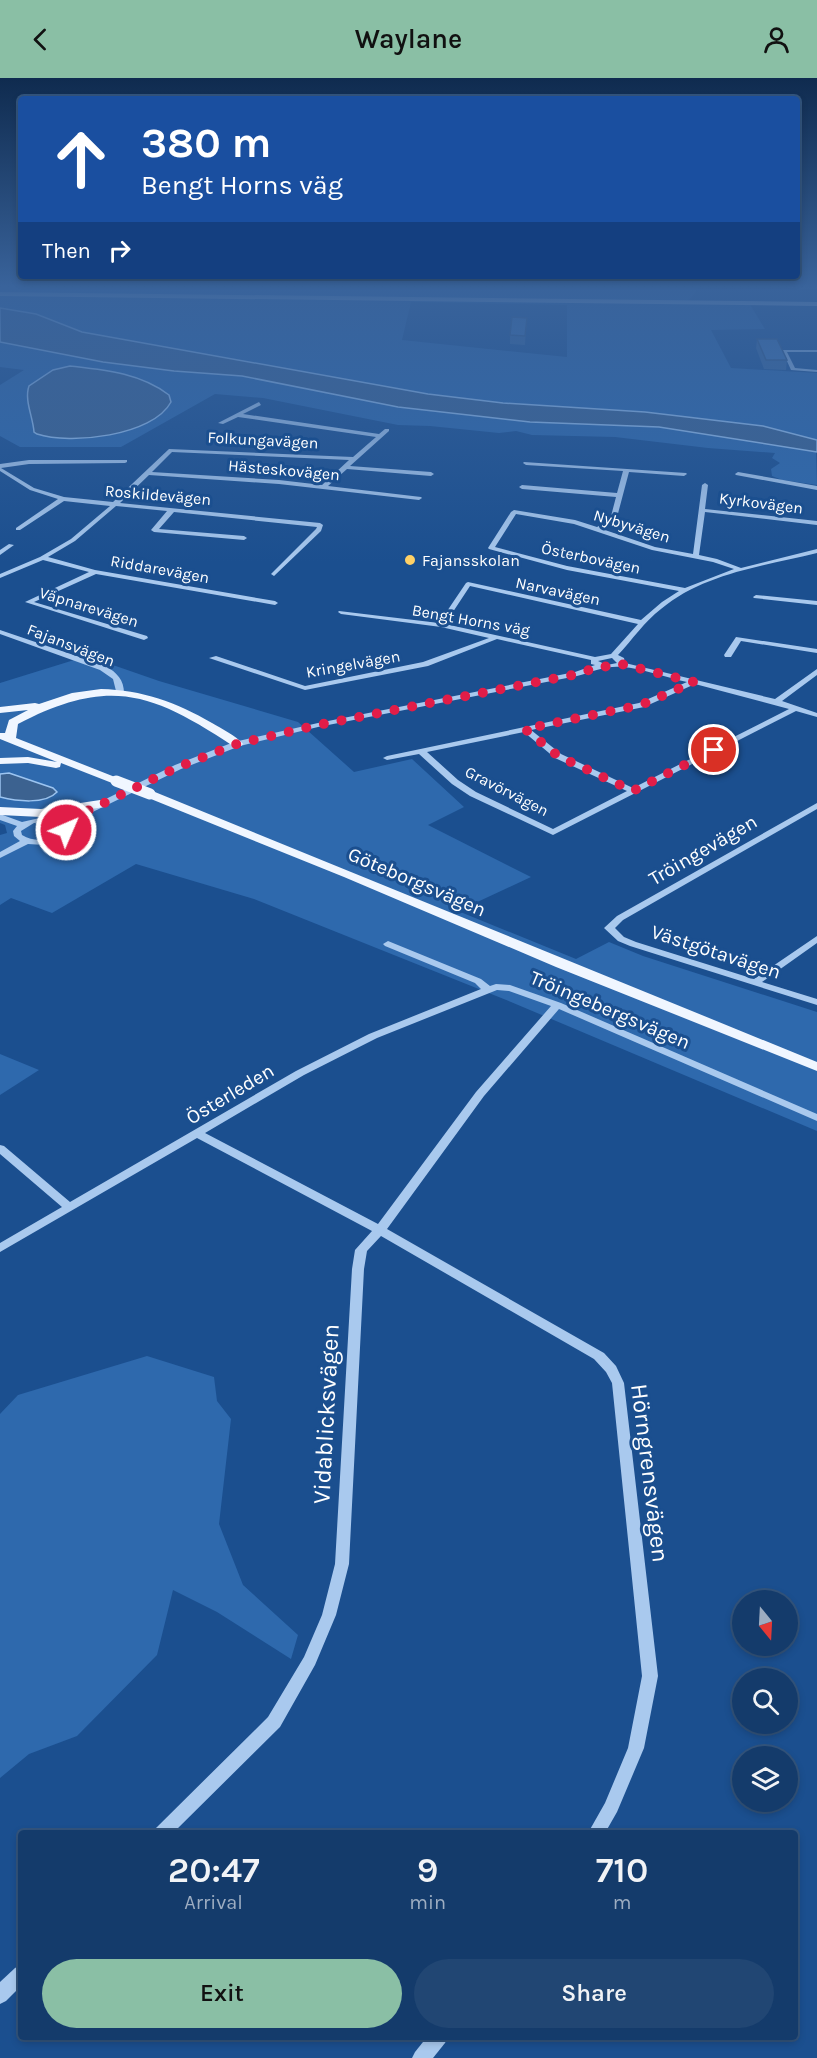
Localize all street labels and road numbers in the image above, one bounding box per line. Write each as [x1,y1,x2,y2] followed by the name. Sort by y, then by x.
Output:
[207,428,319,452] street label: Folkungavägen
[227,456,341,484] street label: Hästeskovägen
[104,481,212,509] street label: Roskildevägen
[718,488,804,518] street label: Kyrkovägen
[591,505,673,547] street label: Nybyvägen
[540,538,642,578] street label: Österbovägen
[109,551,211,587] street label: Riddarevägen
[514,573,602,609] street label: Narvavägen
[37,583,141,631] street label: Väpnarevägen
[410,600,532,640] street label: Bengt Horns väg
[24,620,118,670] street label: Fajansvägen
[304,646,402,682] street label: Kringelvägen
[462,762,552,820] street label: Gravörvägen
[645,810,761,890] street label: Tröingevägen
[344,843,490,921] street label: Göteborgsvägen
[648,920,784,984] street label: Västgötavägen
[526,966,694,1054] street label: Tröingebergsvägen
[182,1059,278,1129] street label: Österleden
[307,1323,345,1505] street label: Vidablicksvägen
[625,1382,675,1564] street label: Hörngrensvägen

